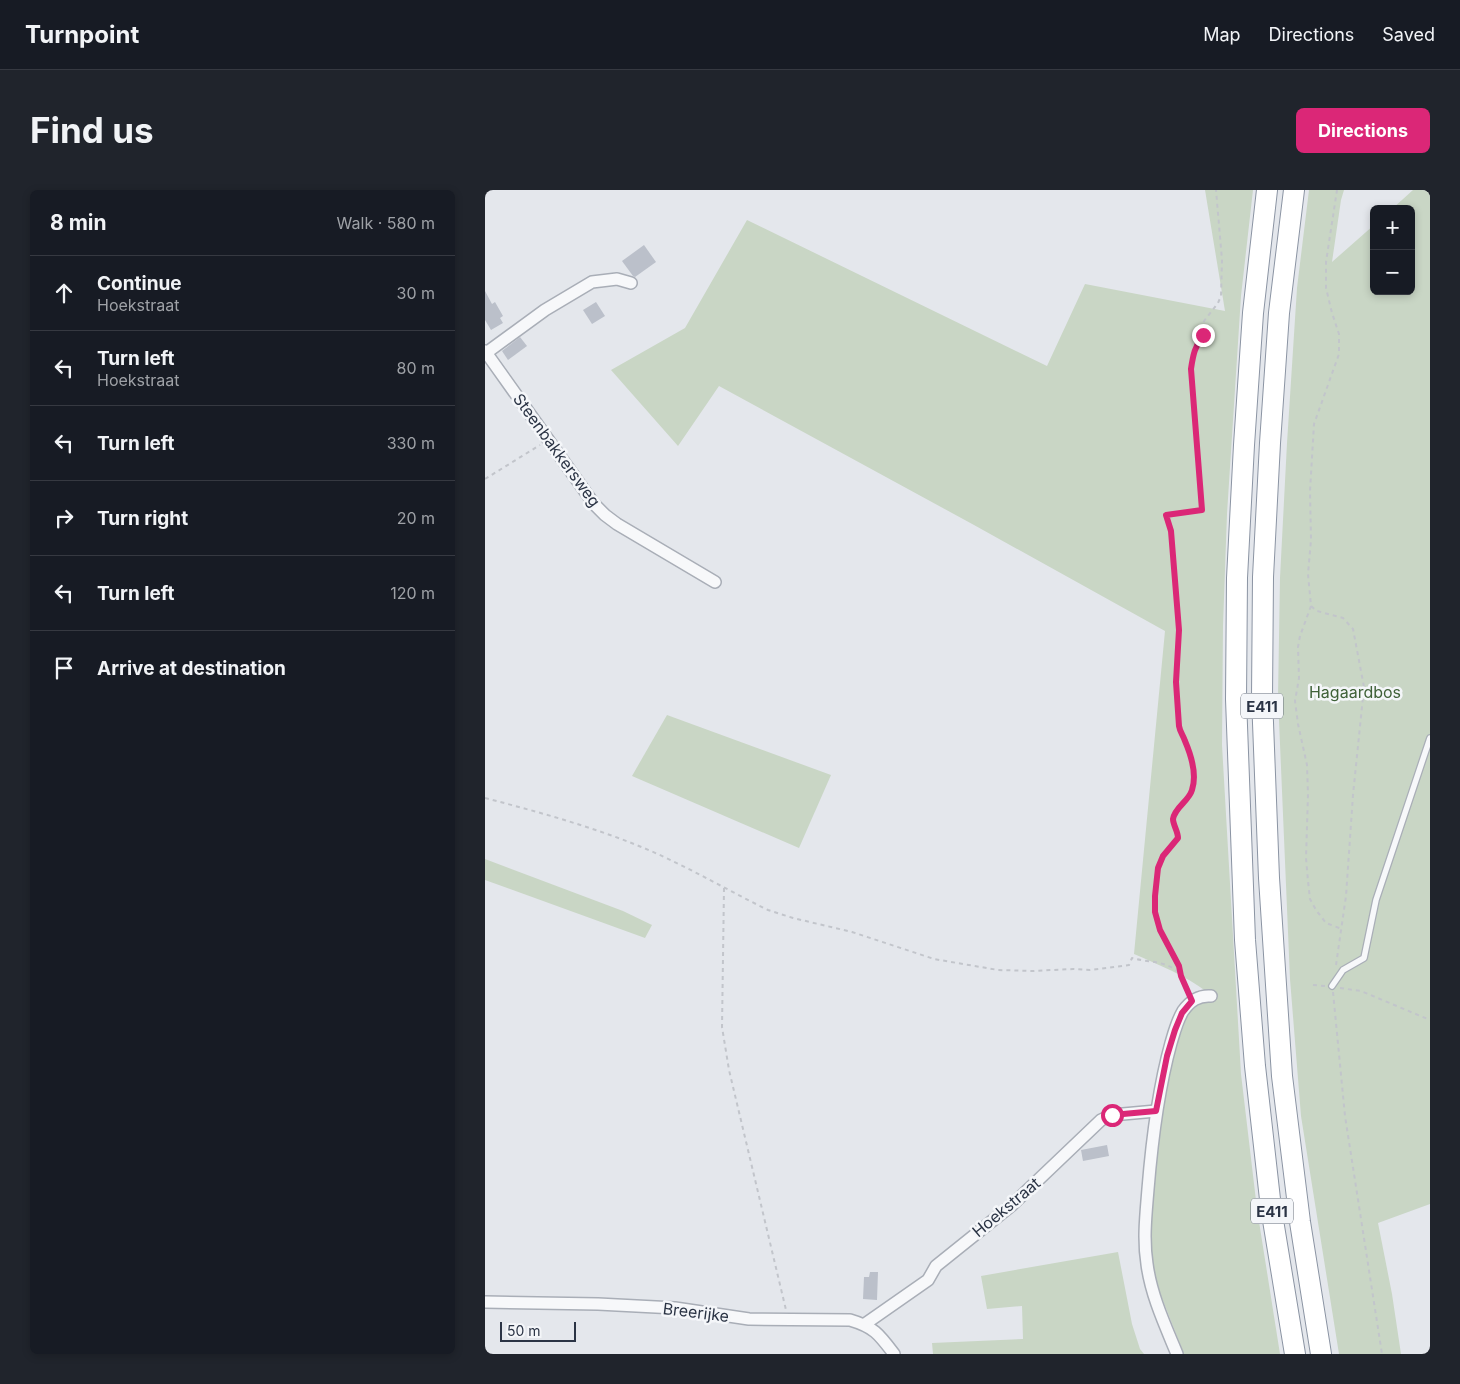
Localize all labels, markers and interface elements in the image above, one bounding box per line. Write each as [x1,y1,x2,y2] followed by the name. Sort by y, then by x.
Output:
[25,20,139,49] text: Turnpoint
[1203,24,1241,45] text: Map
[1269,24,1354,45] text: Directions
[1382,24,1435,45] text: Saved
[1296,108,1430,153] button: Directions
[30,109,154,151] text: Find us
[1370,205,1415,295] map controls
[1370,205,1415,250] button: +
[50,210,107,235] text: 8 min
[337,213,435,233] text: Walk · 580 m
[1370,250,1415,295] button: −
[97,272,182,295] text: Continue
[50,279,78,307] icon: ahead
[397,283,435,303] text: 30 m
[97,295,180,315] text: Hoekstraat
[1192,324,1215,347] route end
[97,347,175,370] text: Turn left
[50,354,78,382] icon: left
[396,358,435,378] text: 80 m
[97,370,180,390] text: Hoekstraat
[509,389,605,511] street label: Steenbakkersweg
[50,429,78,457] icon: left
[97,432,175,455] text: Turn left
[387,433,435,453] text: 330 m
[50,504,78,532] icon: right
[97,507,188,530] text: Turn right
[397,508,435,528] text: 20 m
[50,579,78,607] icon: left
[97,582,175,605] text: Turn left
[390,583,435,603] text: 120 m
[50,654,78,682] icon: arrive
[97,657,286,680] text: Arrive at destination
[1309,682,1401,702] park label: Hagaardbos
[1241,694,1283,718] road number: E411
[1101,1104,1124,1127] route start
[968,1173,1044,1241] street label: Hoekstraat
[1251,1198,1293,1224] road number: E411
[662,1298,730,1326] street label: Breerijke
[500,1319,576,1342] scale bar
[507,1322,541,1339] text: 50 m

